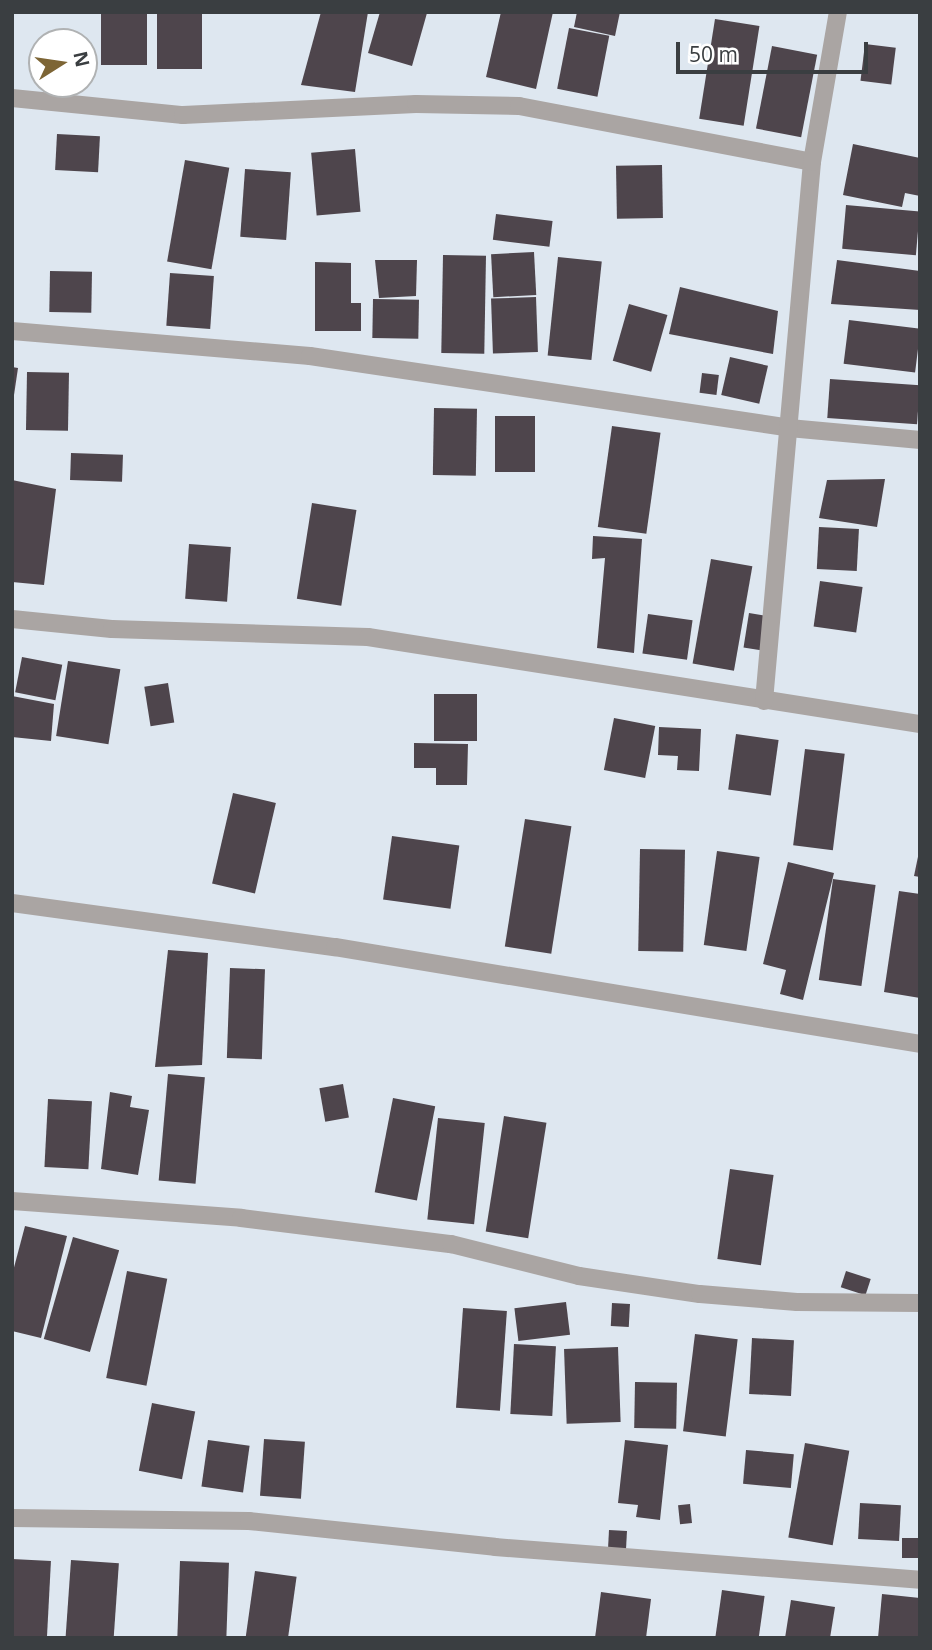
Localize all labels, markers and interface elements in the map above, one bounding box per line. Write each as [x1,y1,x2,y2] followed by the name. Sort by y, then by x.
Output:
[28,28,98,98] north arrow
[680,28,872,72] scale bar
[689,40,738,68] text: 50 m
[67,49,96,69] text: N

